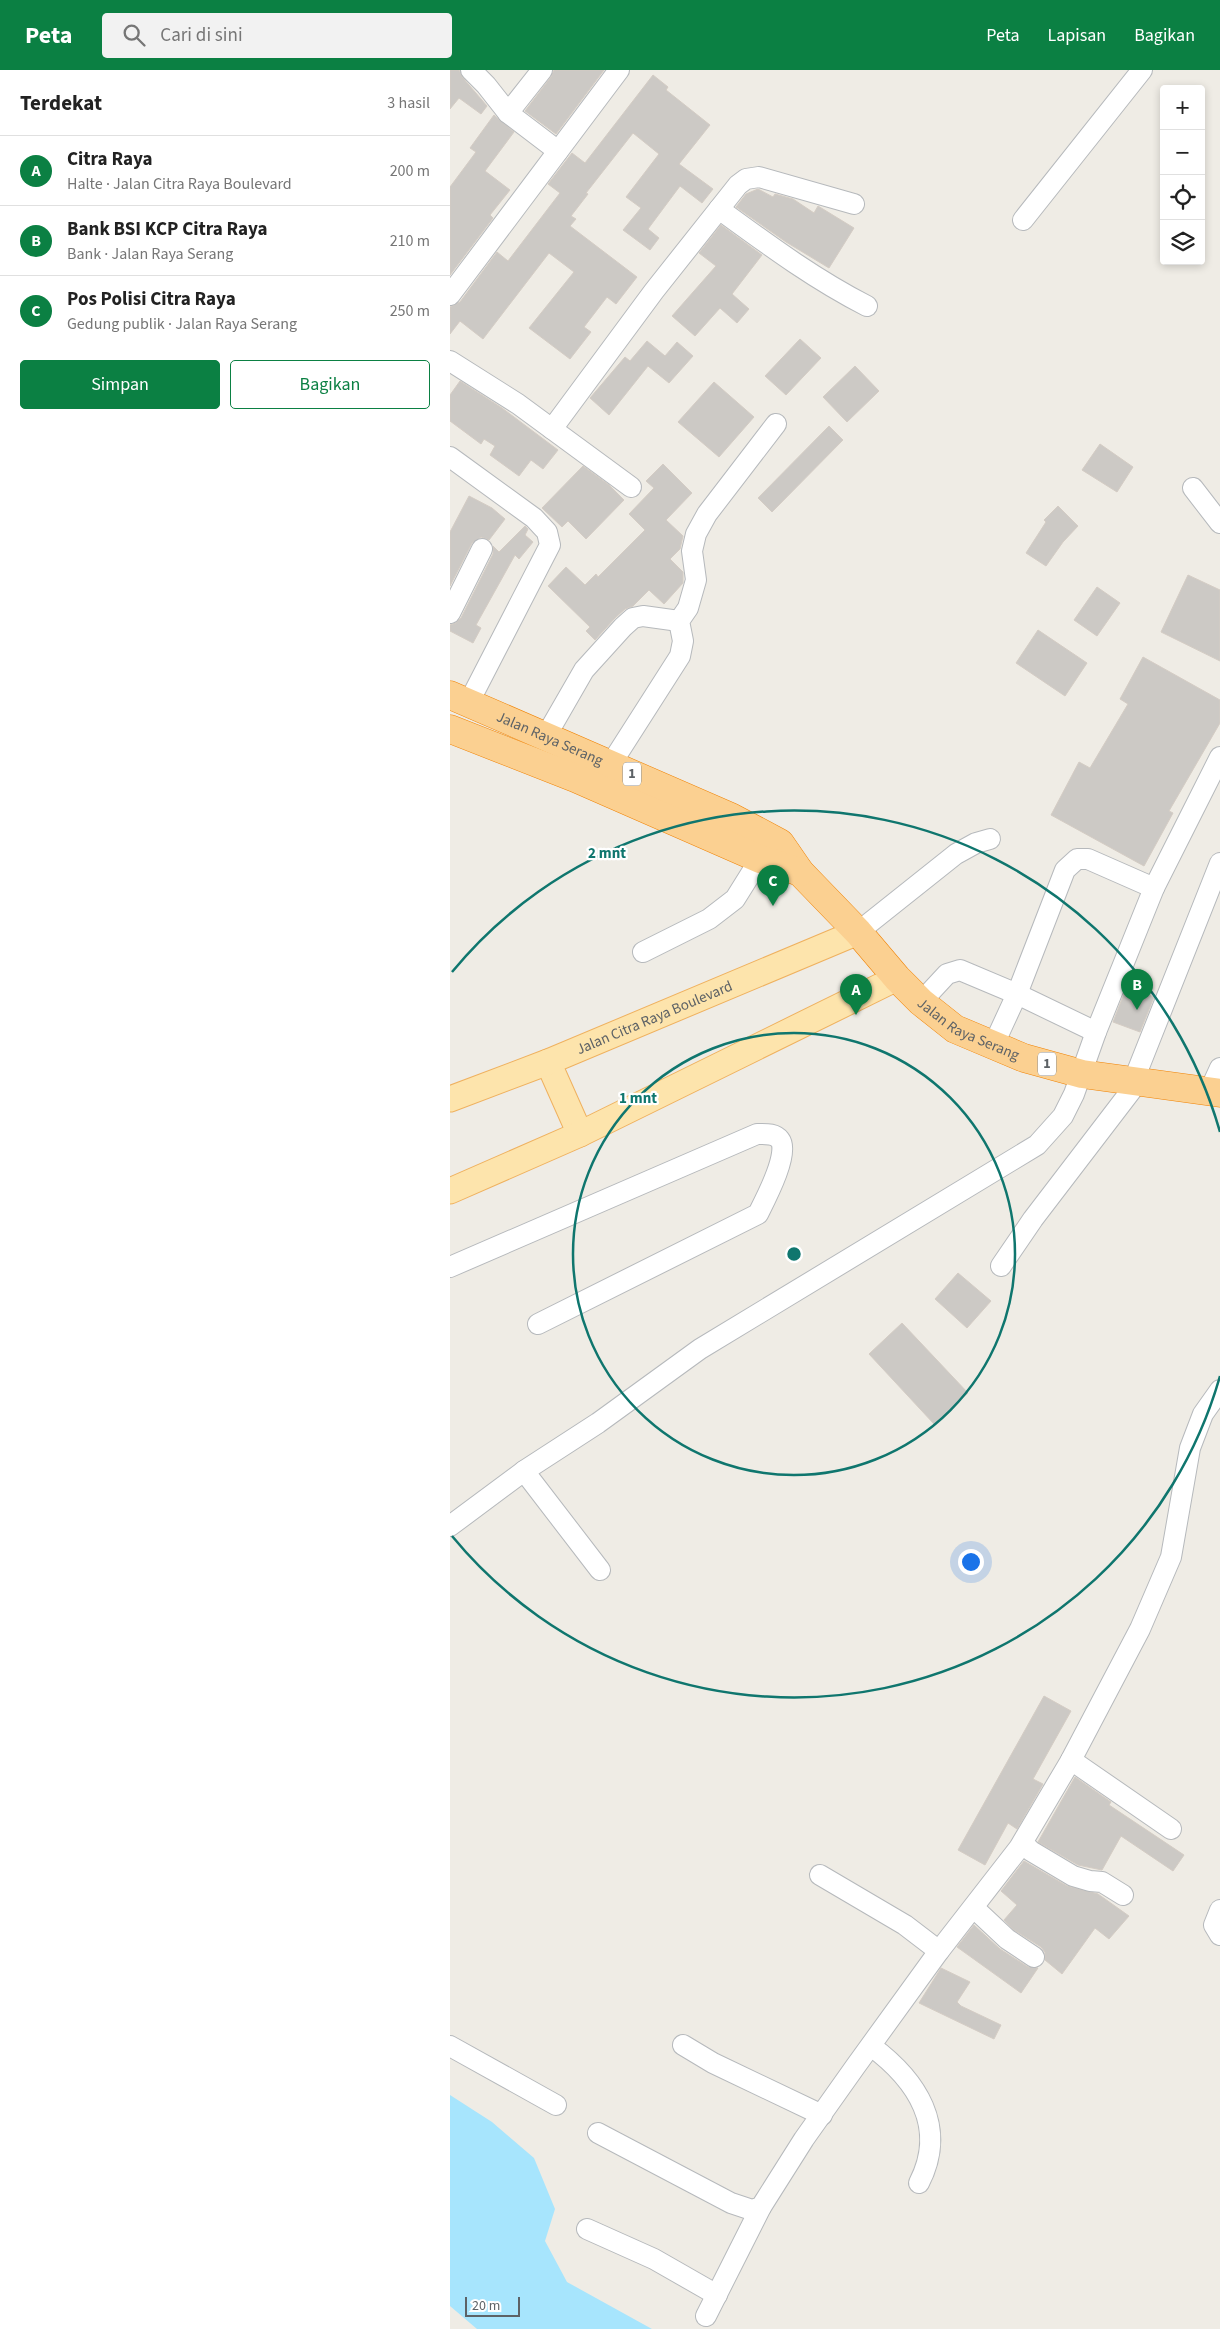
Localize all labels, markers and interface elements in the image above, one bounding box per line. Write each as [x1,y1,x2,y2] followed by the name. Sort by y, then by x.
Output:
[102,13,452,58] search box
[25,18,72,53] text: Peta
[120,21,148,49] icon: search
[160,22,243,49] text: Cari di sini
[986,23,1019,48] text: Peta
[1047,23,1106,48] text: Lapisan
[1134,23,1195,48] text: Bagikan
[1160,85,1205,265] map controls
[1160,85,1205,130] button: +
[20,88,102,118] text: Terdekat
[387,92,430,114] text: 3 hasil
[1160,130,1205,175] button: −
[67,146,152,173] text: Citra Raya
[31,160,41,182] text: A
[390,160,430,182] text: 200 m
[67,173,292,195] text: Halte · Jalan Citra Raya Boulevard
[1160,175,1205,220] button: locate
[67,216,268,243] text: Bank BSI KCP Citra Raya
[1160,220,1205,265] button: layers
[31,230,41,252] text: B
[390,230,430,252] text: 210 m
[67,243,233,265] text: Bank · Jalan Raya Serang
[67,286,236,313] text: Pos Polisi Citra Raya
[31,300,41,322] text: C
[390,300,430,322] text: 250 m
[67,313,297,335] text: Gedung publik · Jalan Raya Serang
[20,360,220,409] button: Simpan
[230,360,430,409] button: Bagikan
[493,706,607,771] street label: Jalan Raya Serang
[623,762,641,786] road number: 1
[588,843,626,864] text: 2 mnt
[757,865,789,906] pin: C
[1121,969,1153,1010] pin: B
[840,974,872,1015] pin: A
[573,975,736,1060] street label: Jalan Citra Raya Boulevard
[913,993,1023,1066] street label: Jalan Raya Serang
[1038,1052,1056,1076] road number: 1
[619,1088,657,1109] text: 1 mnt
[785,1245,803,1263] centre of rings
[958,1549,984,1575] your location
[465,2294,520,2317] scale bar
[472,2296,500,2316] text: 20 m

